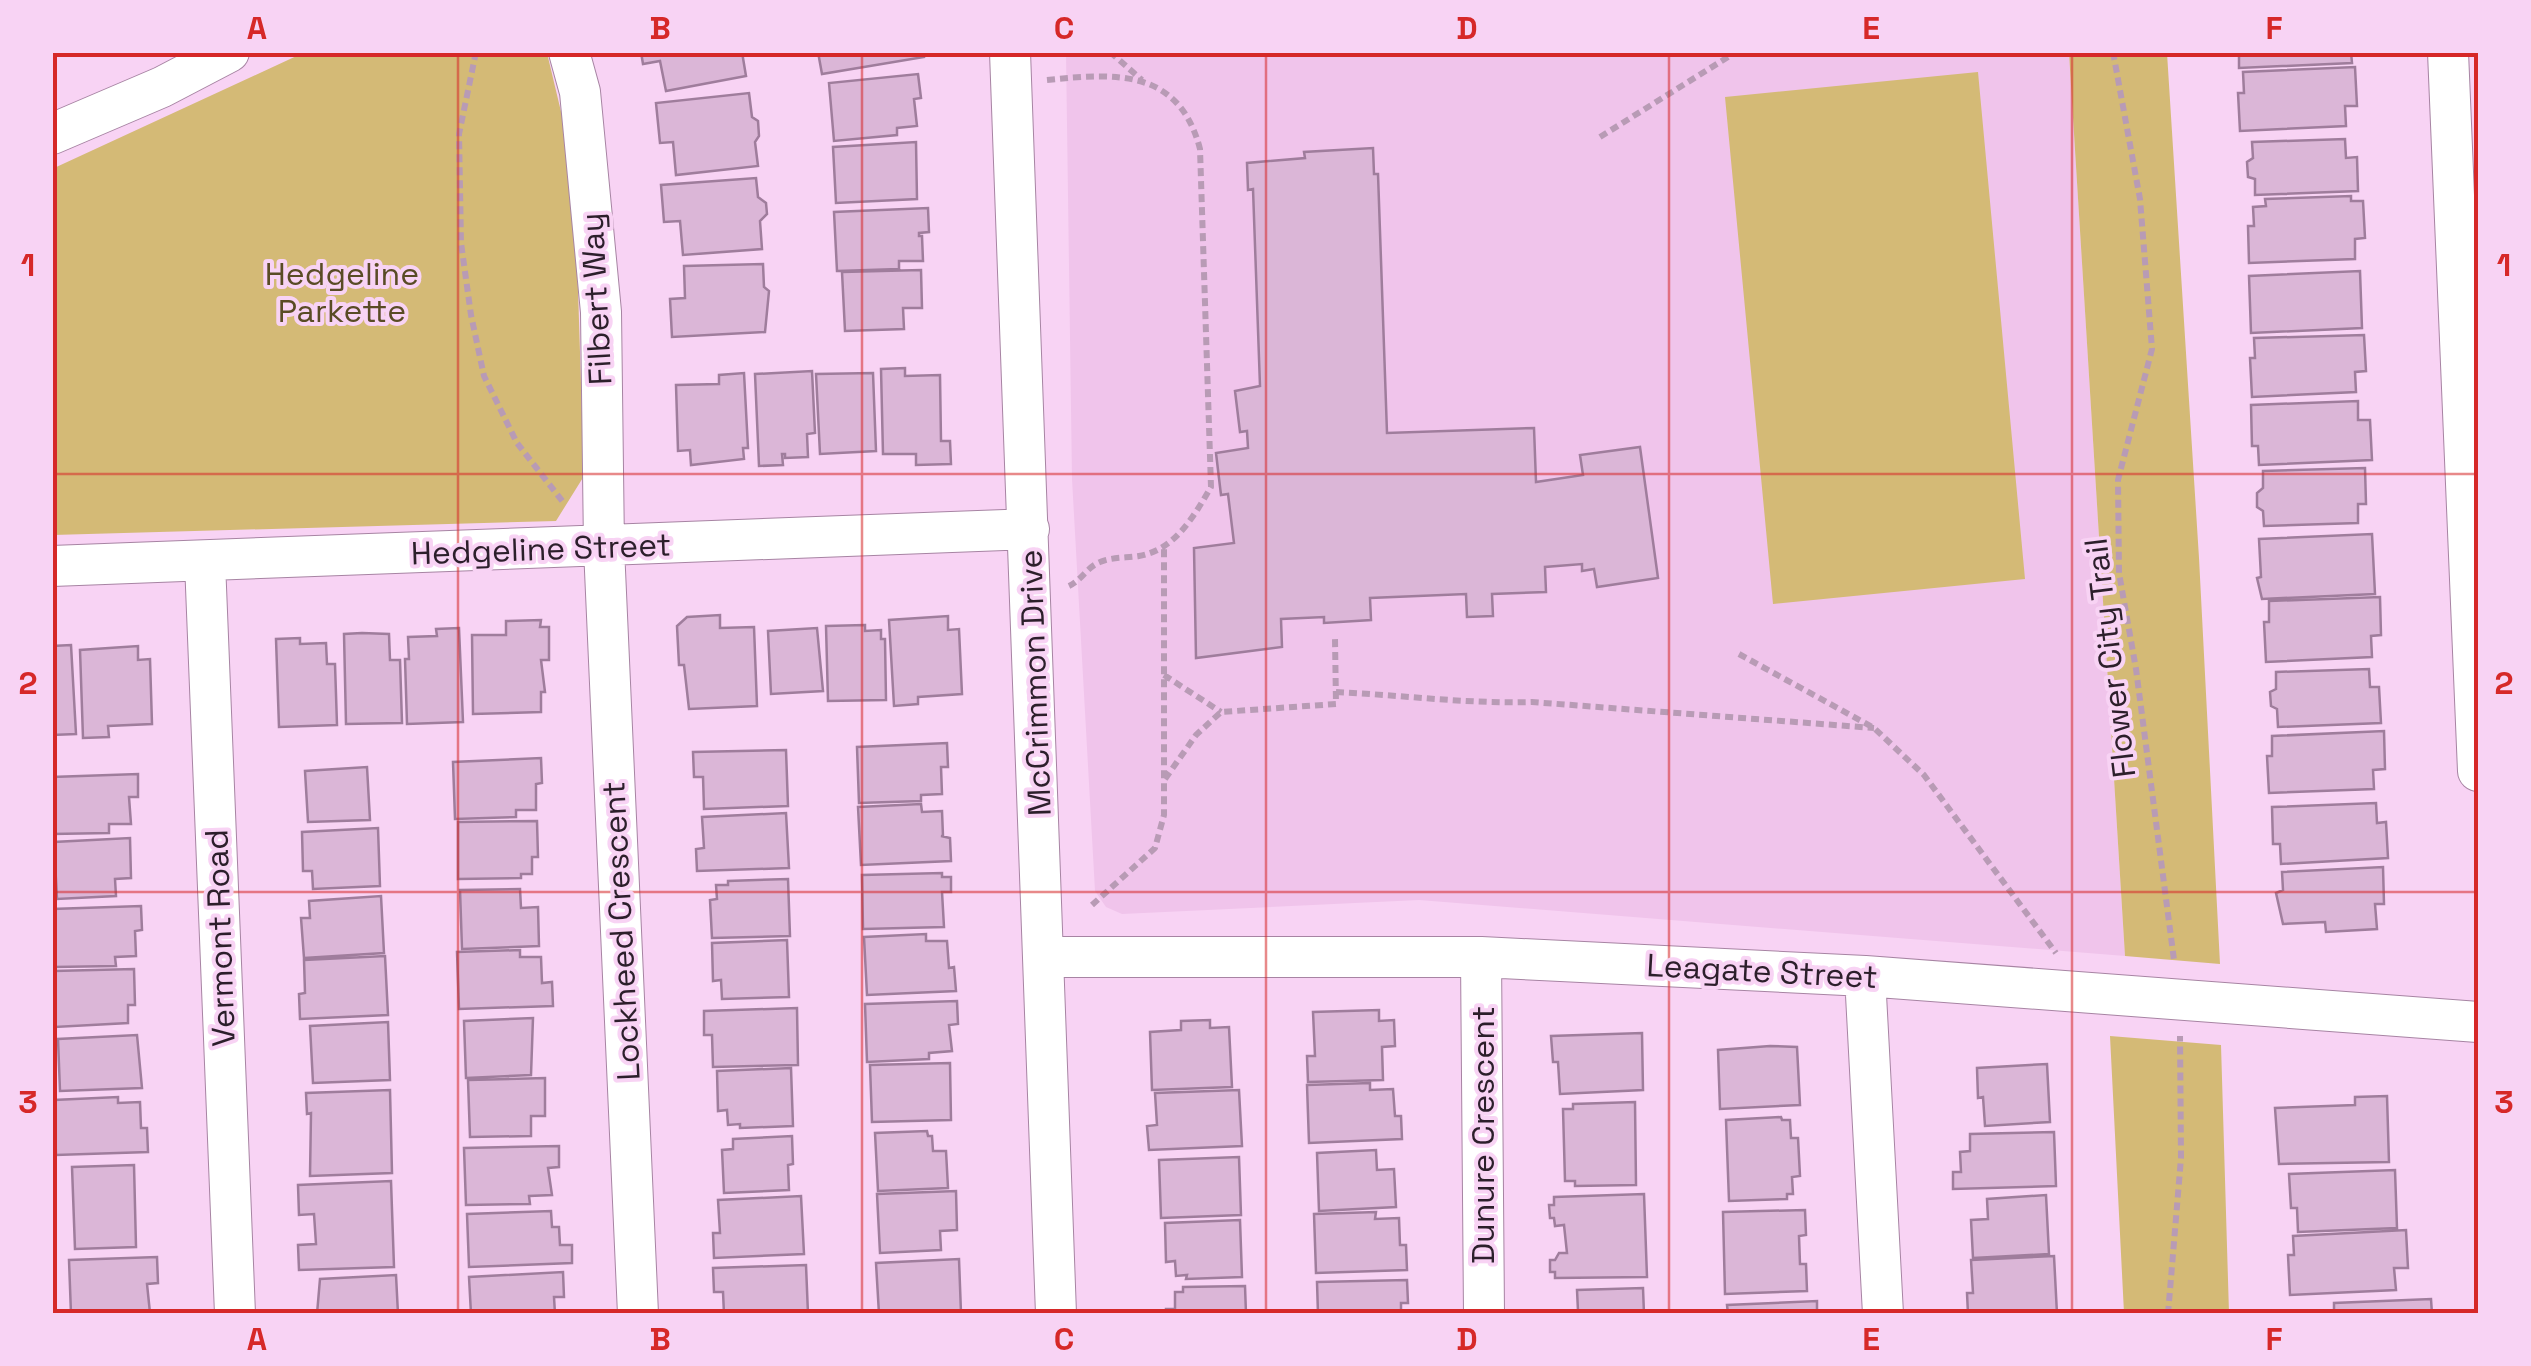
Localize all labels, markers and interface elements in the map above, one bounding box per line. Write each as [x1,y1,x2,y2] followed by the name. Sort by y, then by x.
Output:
[247,8,267,48] text: A
[649,8,671,48] text: B
[1054,8,1074,48] text: C
[1456,8,1478,48] text: D
[1862,8,1880,48] text: E
[2265,8,2283,48] text: F
[572,212,620,386] street label: Filbert Way
[21,245,35,285] text: 1
[2497,245,2511,285] text: 1
[265,254,419,331] park label: Hedgeline Parkette
[410,524,672,574] street label: Hedgeline Street
[2075,536,2145,780] street label: Flower City Trail
[1010,549,1060,817] street label: McCrimmon Drive
[18,663,38,703] text: 2
[2494,663,2514,703] text: 2
[593,780,649,1082] street label: Lockheed Crescent
[196,829,244,1047] street label: Vermont Road
[1645,945,1879,997] street label: Leagate Street
[1463,1006,1503,1264] street label: Dunure Crescent
[18,1082,38,1122] text: 3
[2494,1082,2514,1122] text: 3
[247,1319,267,1359] text: A
[649,1319,671,1359] text: B
[1054,1319,1074,1359] text: C
[1456,1319,1478,1359] text: D
[1862,1319,1880,1359] text: E
[2265,1319,2283,1359] text: F

